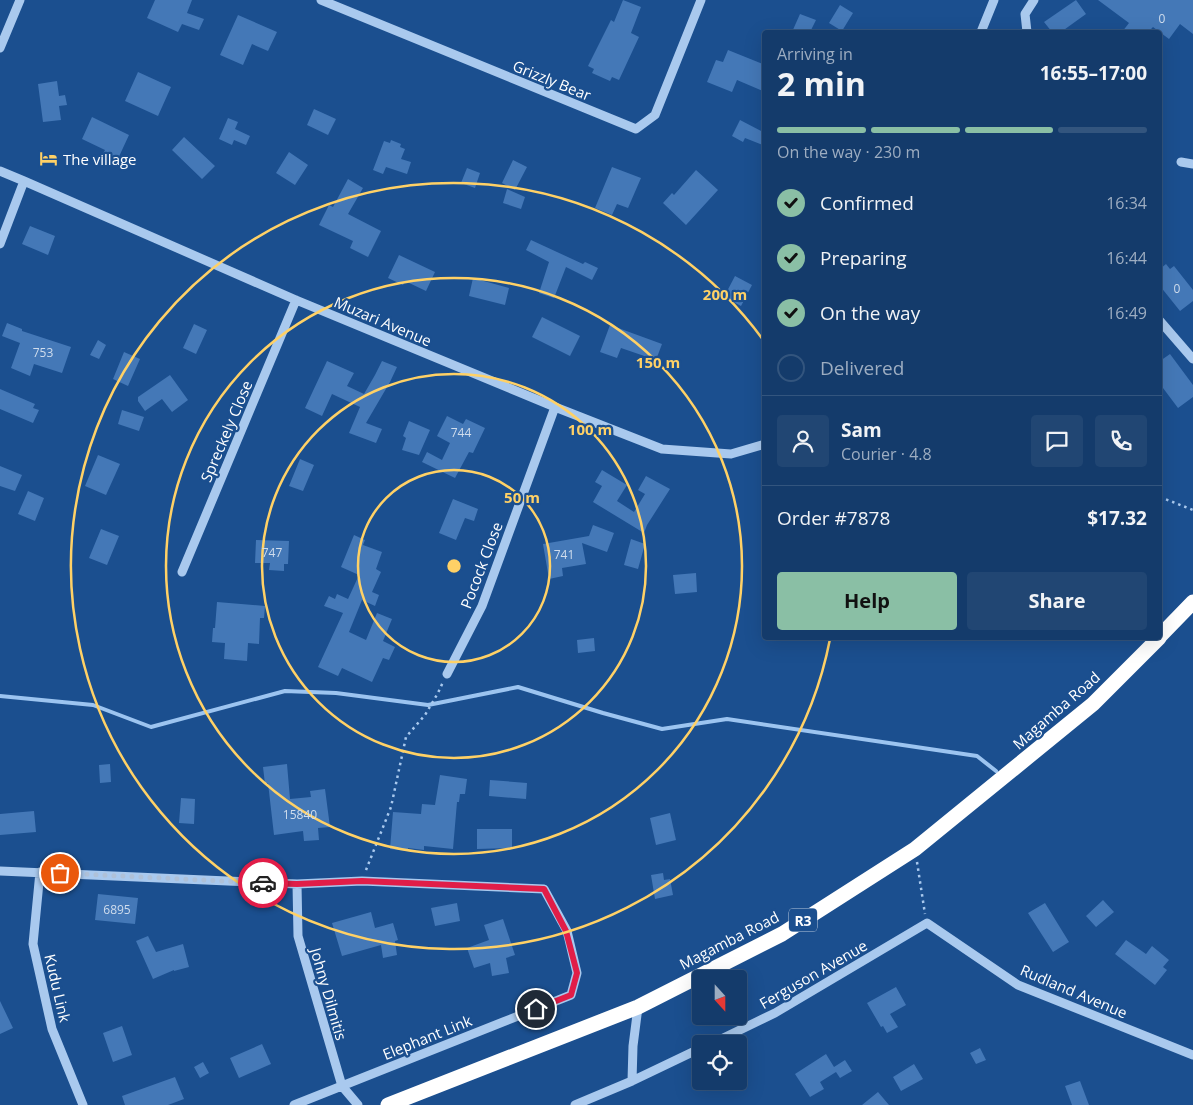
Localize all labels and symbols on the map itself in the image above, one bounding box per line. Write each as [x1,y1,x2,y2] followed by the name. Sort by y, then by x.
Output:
[1159,10,1166,27] house number: 0
[510,55,594,105] street label: Grizzly Bear
[39,149,59,169] hotel icon: The village
[63,149,137,169] place label: The village
[1174,280,1181,297] house number: 0
[703,284,747,304] text: 200 m
[331,291,435,351] street label: Muzari Avenue
[33,344,53,361] house number: 753
[636,352,680,372] text: 150 m
[196,377,256,485] street label: Spreckely Close
[568,419,612,439] text: 100 m
[451,424,471,441] house number: 744
[504,487,540,507] text: 50 m
[455,519,507,611] street label: Pocock Close
[262,544,282,561] house number: 747
[554,546,574,563] house number: 741
[445,557,463,575] centre of rings
[1008,667,1104,753] street label: Magamba Road
[283,806,317,823] house number: 15840
[39,852,81,894] pin
[238,858,288,908] courier
[103,901,131,918] house number: 6895
[676,906,782,974] street label: Magamba Road
[789,908,817,932] road number: R3
[756,935,870,1013] street label: Ferguson Avenue
[306,944,352,1043] street label: Johny Dilmitis
[40,952,76,1024] street label: Kudu Link
[1018,959,1130,1023] street label: Rudland Avenue
[692,970,748,1025] north arrow
[515,988,557,1030] pin
[379,1010,475,1064] street label: Elephant Link

